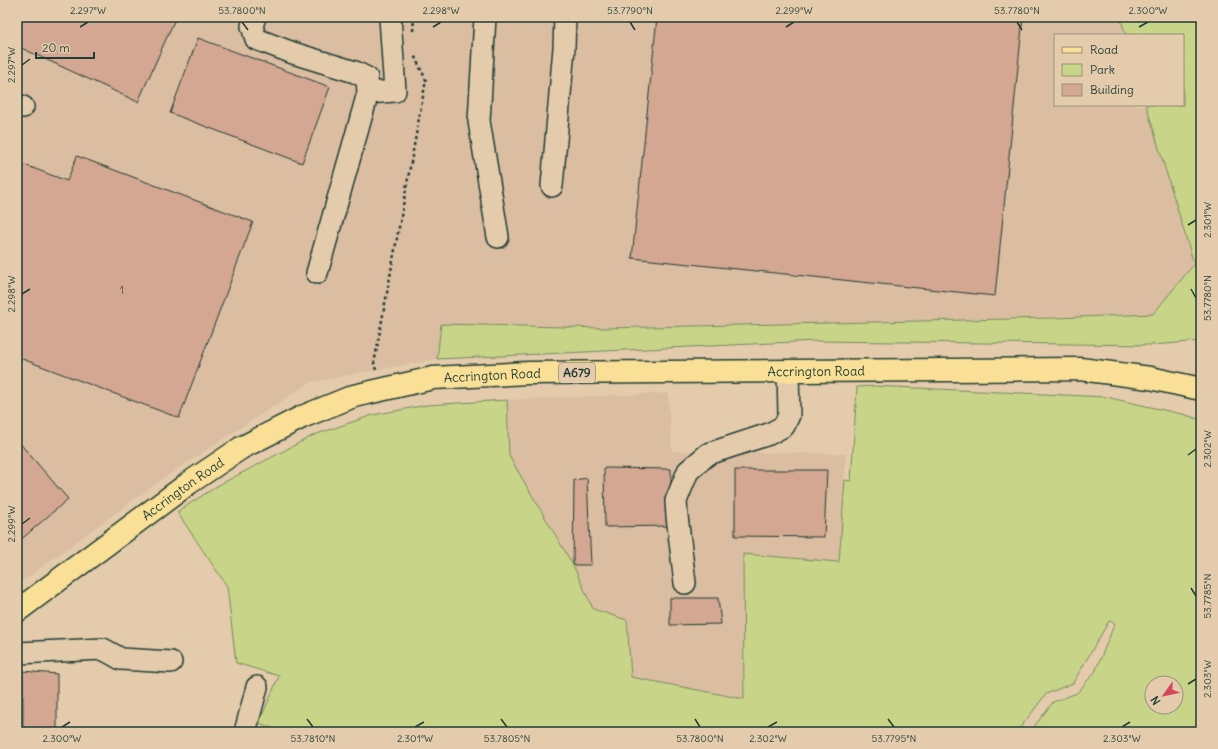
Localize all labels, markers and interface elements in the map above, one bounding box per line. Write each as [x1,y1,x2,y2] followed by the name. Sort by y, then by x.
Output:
[70,4,106,17] text: 2.297°W
[218,4,266,17] text: 53.7800°N
[423,4,459,17] text: 2.298°W
[607,4,653,17] text: 53.7790°N
[776,4,812,17] text: 2.299°W
[994,4,1040,17] text: 53.7780°N
[1129,4,1167,17] text: 2.300°W
[36,34,94,60] scale bar
[1054,34,1184,106] legend
[42,40,70,55] text: 20 m
[1090,42,1118,57] text: Road
[5,47,18,83] text: 2.297°W
[1090,62,1115,77] text: Park
[1090,82,1134,97] text: Building
[1201,202,1214,238] text: 2.301°W
[1201,275,1214,321] text: 53.7780°N
[5,276,18,312] text: 2.298°W
[120,283,124,297] house number: 1
[559,363,595,383] road number: A679
[768,363,865,380] street label: Accrington Road
[443,365,541,386] street label: Accrington Road
[1201,430,1214,468] text: 2.302°W
[138,454,228,524] street label: Accrington Road
[5,506,18,542] text: 2.299°W
[1201,573,1214,619] text: 53.7785°N
[1201,660,1214,698] text: 2.303°W
[1144,675,1184,715] north arrow
[1148,693,1164,707] text: N
[43,732,81,745] text: 2.300°W
[291,732,335,745] text: 53.7810°N
[397,732,433,745] text: 2.301°W
[484,732,530,745] text: 53.7805°N
[676,732,724,745] text: 53.7800°N
[749,732,787,745] text: 2.302°W
[871,732,917,745] text: 53.7795°N
[1103,732,1141,745] text: 2.303°W

